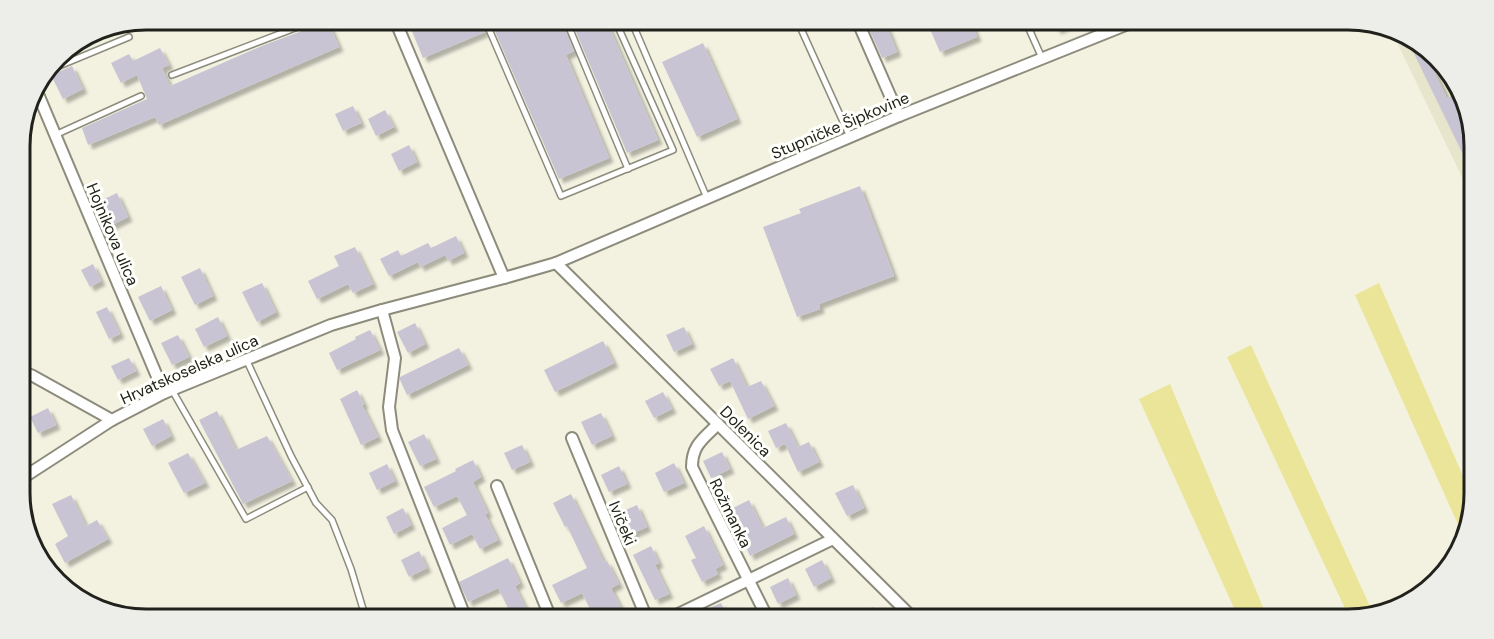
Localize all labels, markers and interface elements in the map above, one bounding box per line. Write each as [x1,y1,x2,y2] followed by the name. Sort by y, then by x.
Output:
[768,87,912,164] street label: Stupničke Šipkovine
[82,180,144,289] street label: Hojnikova ulica
[117,330,261,409] street label: Hrvatskoselska ulica
[716,401,776,461] street label: Dolenica
[705,475,756,551] street label: Rožmanka
[604,498,641,549] street label: Ivičeki

